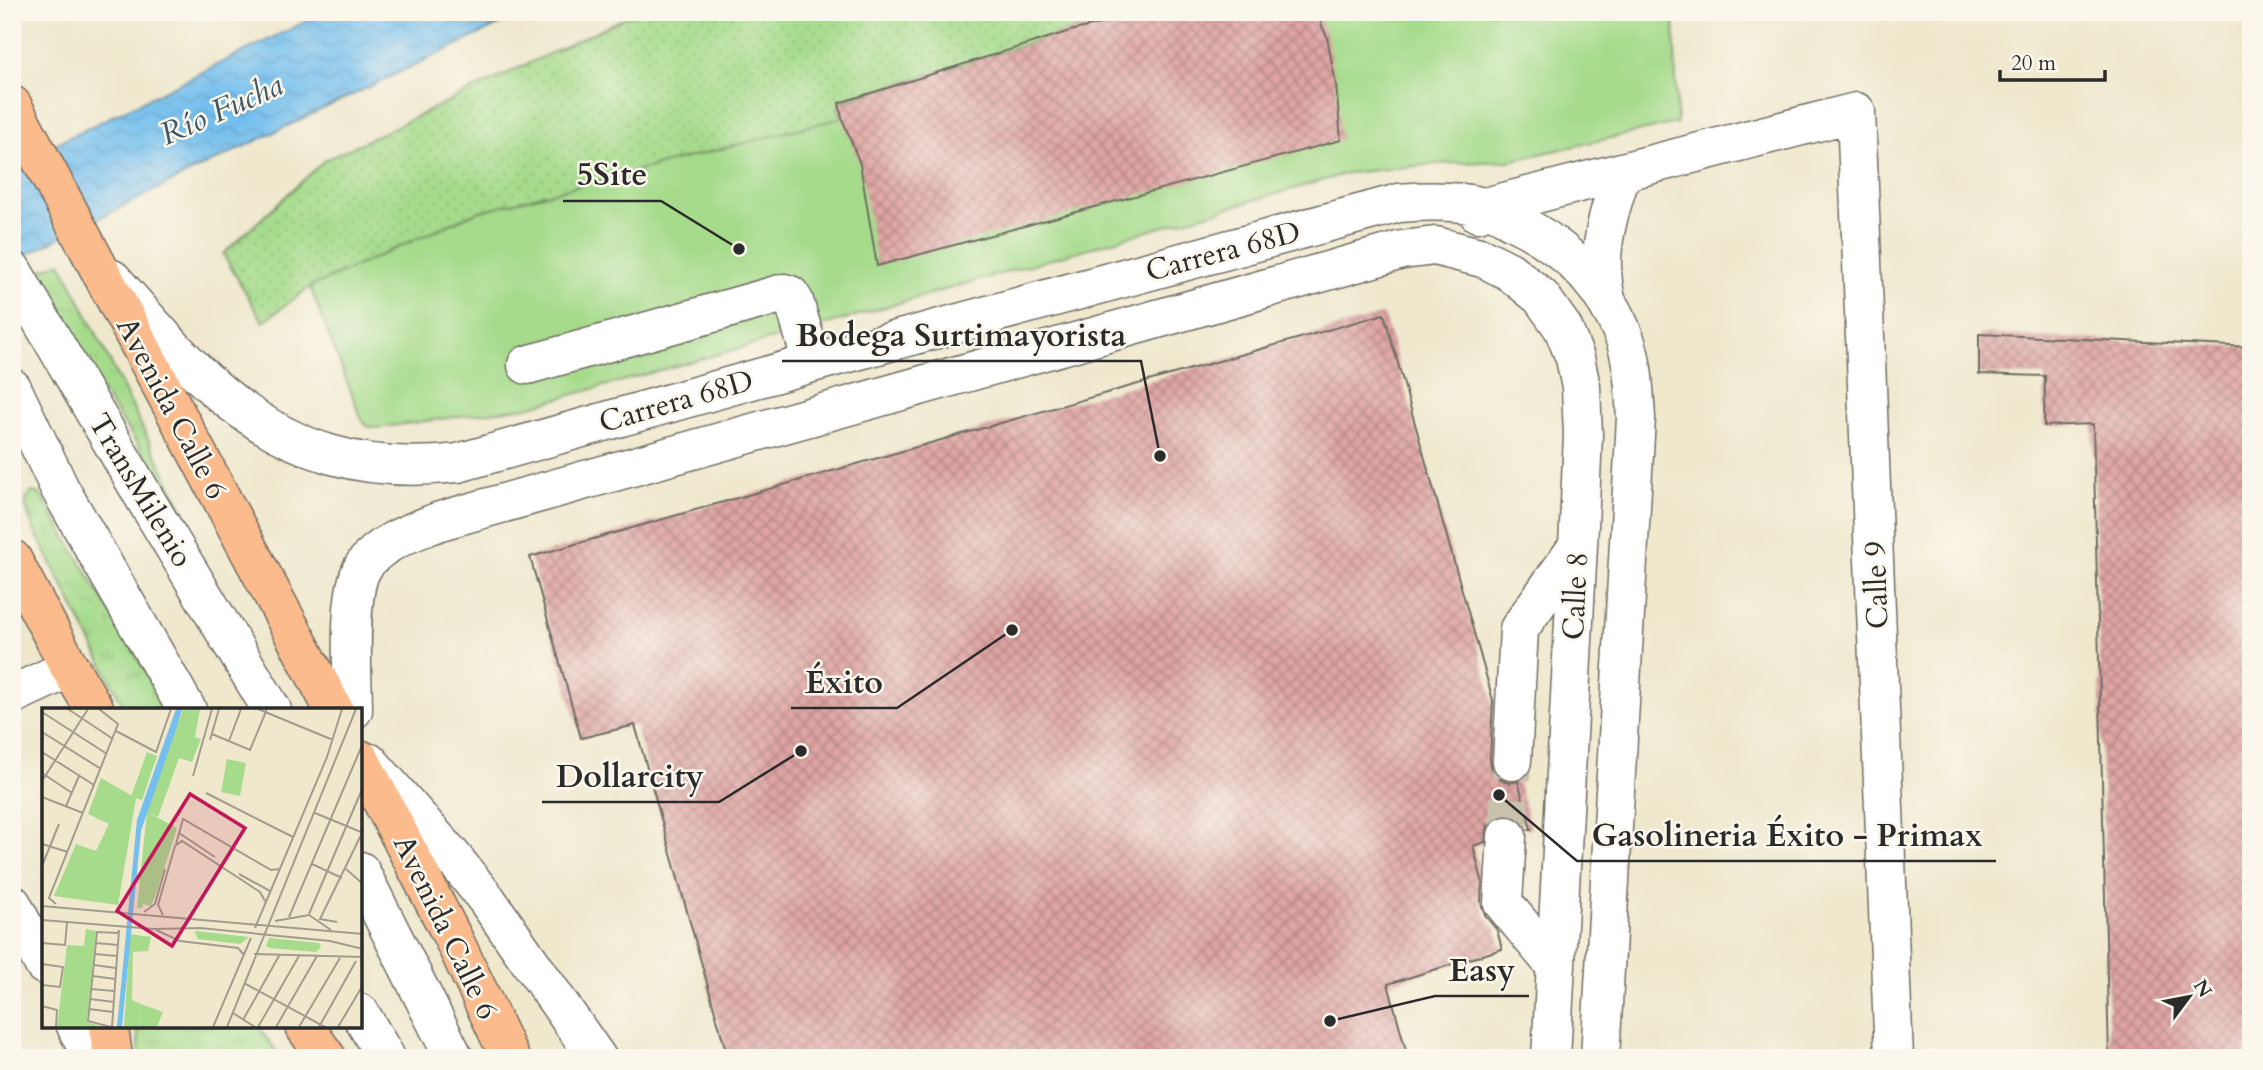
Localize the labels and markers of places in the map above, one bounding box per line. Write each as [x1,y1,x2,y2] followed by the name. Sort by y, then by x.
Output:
[563,148,661,201] callout: 5Site
[782,308,1141,361] callout: Bodega Surtimayorista
[791,655,897,708] callout: Éxito
[542,749,719,802] callout: Dollarcity
[1577,808,1996,861] callout: Gasolineria Éxito - Primax
[1435,943,1529,996] callout: Easy

